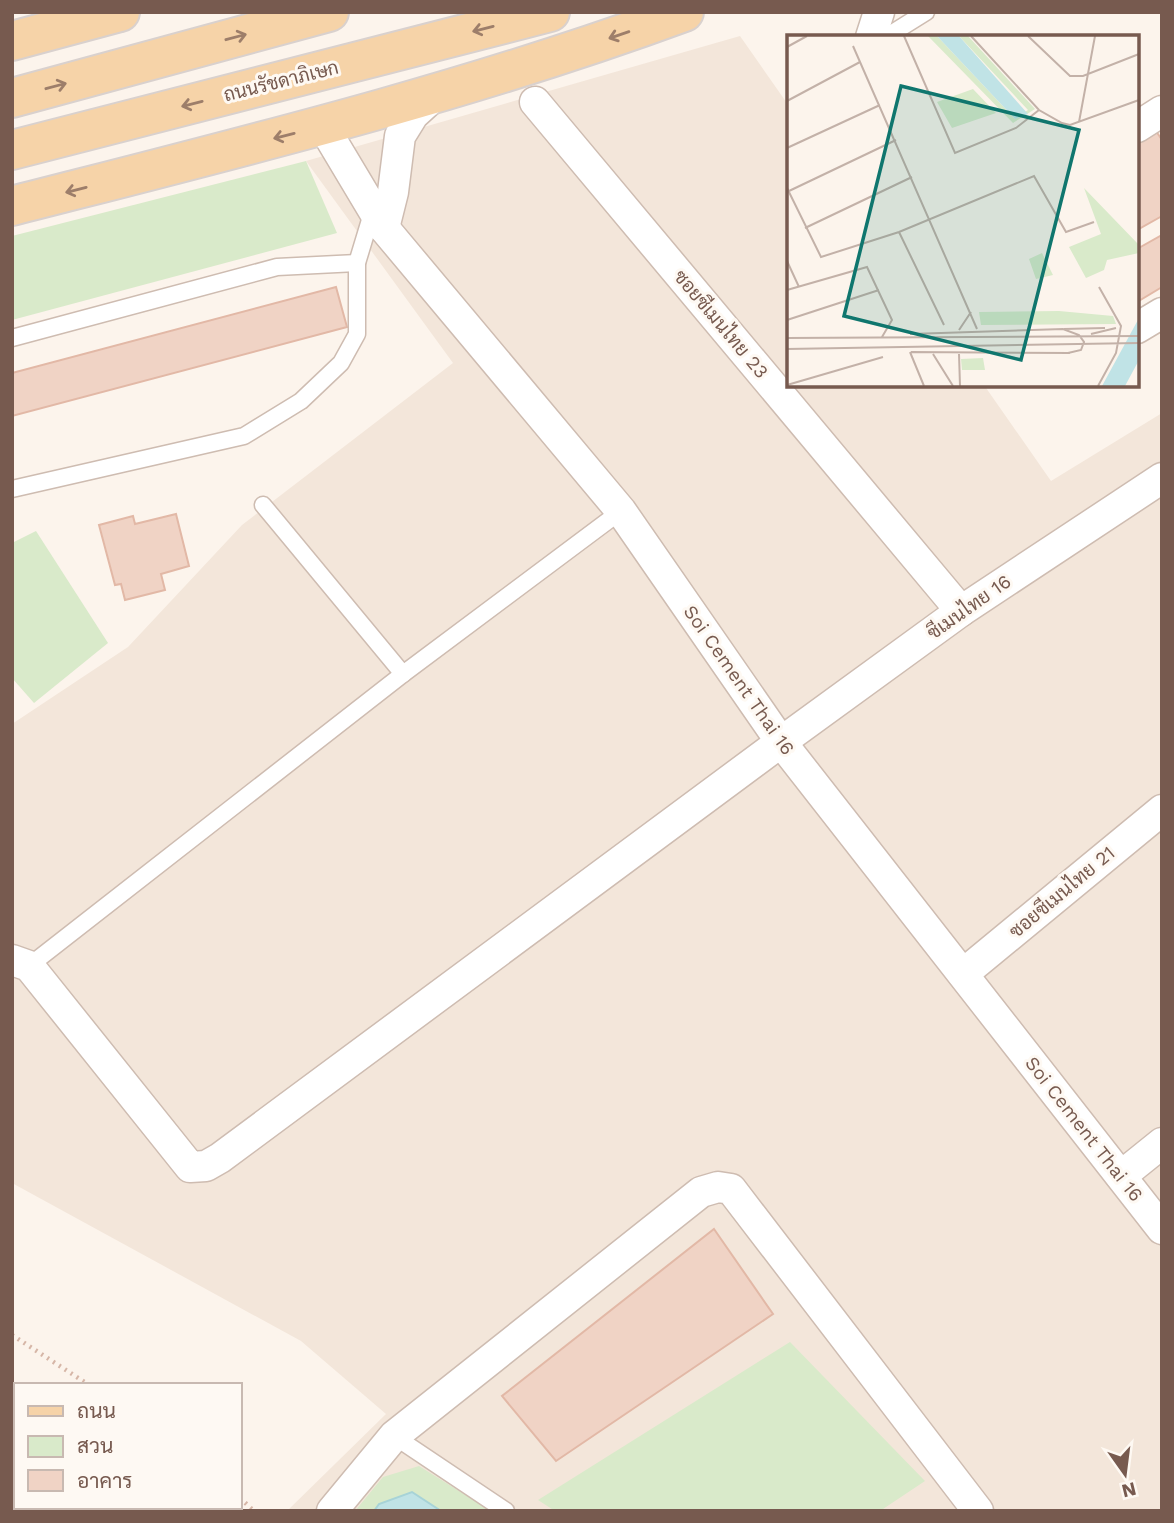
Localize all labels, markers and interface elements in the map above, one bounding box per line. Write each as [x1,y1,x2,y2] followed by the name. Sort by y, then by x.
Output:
[473,23,495,36] one-way arrow
[225,30,247,43] one-way arrow
[609,30,631,42] one-way arrow
[787,35,1139,387] inset map
[221,56,341,106] street label: ถนนรัชดาภิเษก
[44,79,67,92] one-way arrow
[181,98,204,111] one-way arrow
[274,130,296,143] one-way arrow
[65,184,88,197] one-way arrow
[669,264,774,383] street label: ซอยซีเมนไทย 23
[922,569,1015,644] street label: ซีเมนไทย 16
[679,601,799,759] street label: Soi Cement Thai 16
[1004,840,1120,943] street label: ซอยซีเมนไทย 21
[1020,1052,1148,1206] street label: Soi Cement Thai 16
[14,1383,242,1509] legend
[77,1398,116,1423] text: ถนน
[77,1433,113,1458] text: สวน
[1090,1439,1160,1509] north arrow
[77,1468,133,1493] text: อาคาร
[1119,1477,1139,1503] text: N

